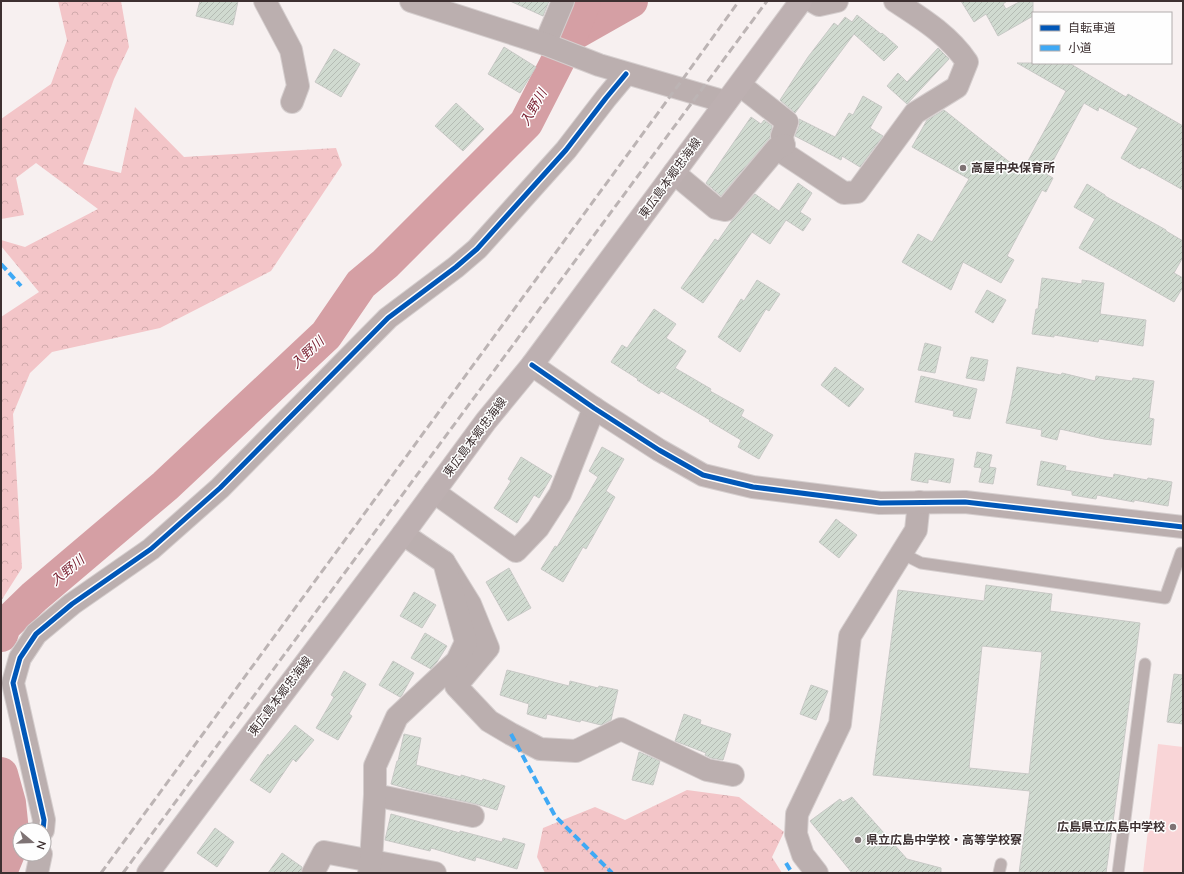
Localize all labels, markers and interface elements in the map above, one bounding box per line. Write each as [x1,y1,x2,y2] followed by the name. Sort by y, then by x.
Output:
[1032,12,1172,64] legend
[1068,20,1116,35] text: 自転車道
[1068,40,1092,55] text: 小道
[516,84,551,128] water label: 入野川
[635,134,704,221] street label: 東広島本郷忠海線
[971,160,1055,175] place label: 高屋中央保育所
[958,163,968,173] marker: 高屋中央保育所
[287,331,328,371] water label: 入野川
[440,394,509,480] street label: 東広島本郷忠海線
[47,550,89,589] water label: 入野川
[245,653,314,739] street label: 東広島本郷忠海線
[1057,819,1165,834] place label: 広島県立広島中学校
[12,822,52,862] north arrow
[1168,822,1178,832] marker: 広島県立広島中学校
[866,832,1022,847] place label: 県立広島中学校・高等学校寮
[853,835,863,845] marker: 県立広島中学校・高等学校寮
[33,839,49,851] text: N

